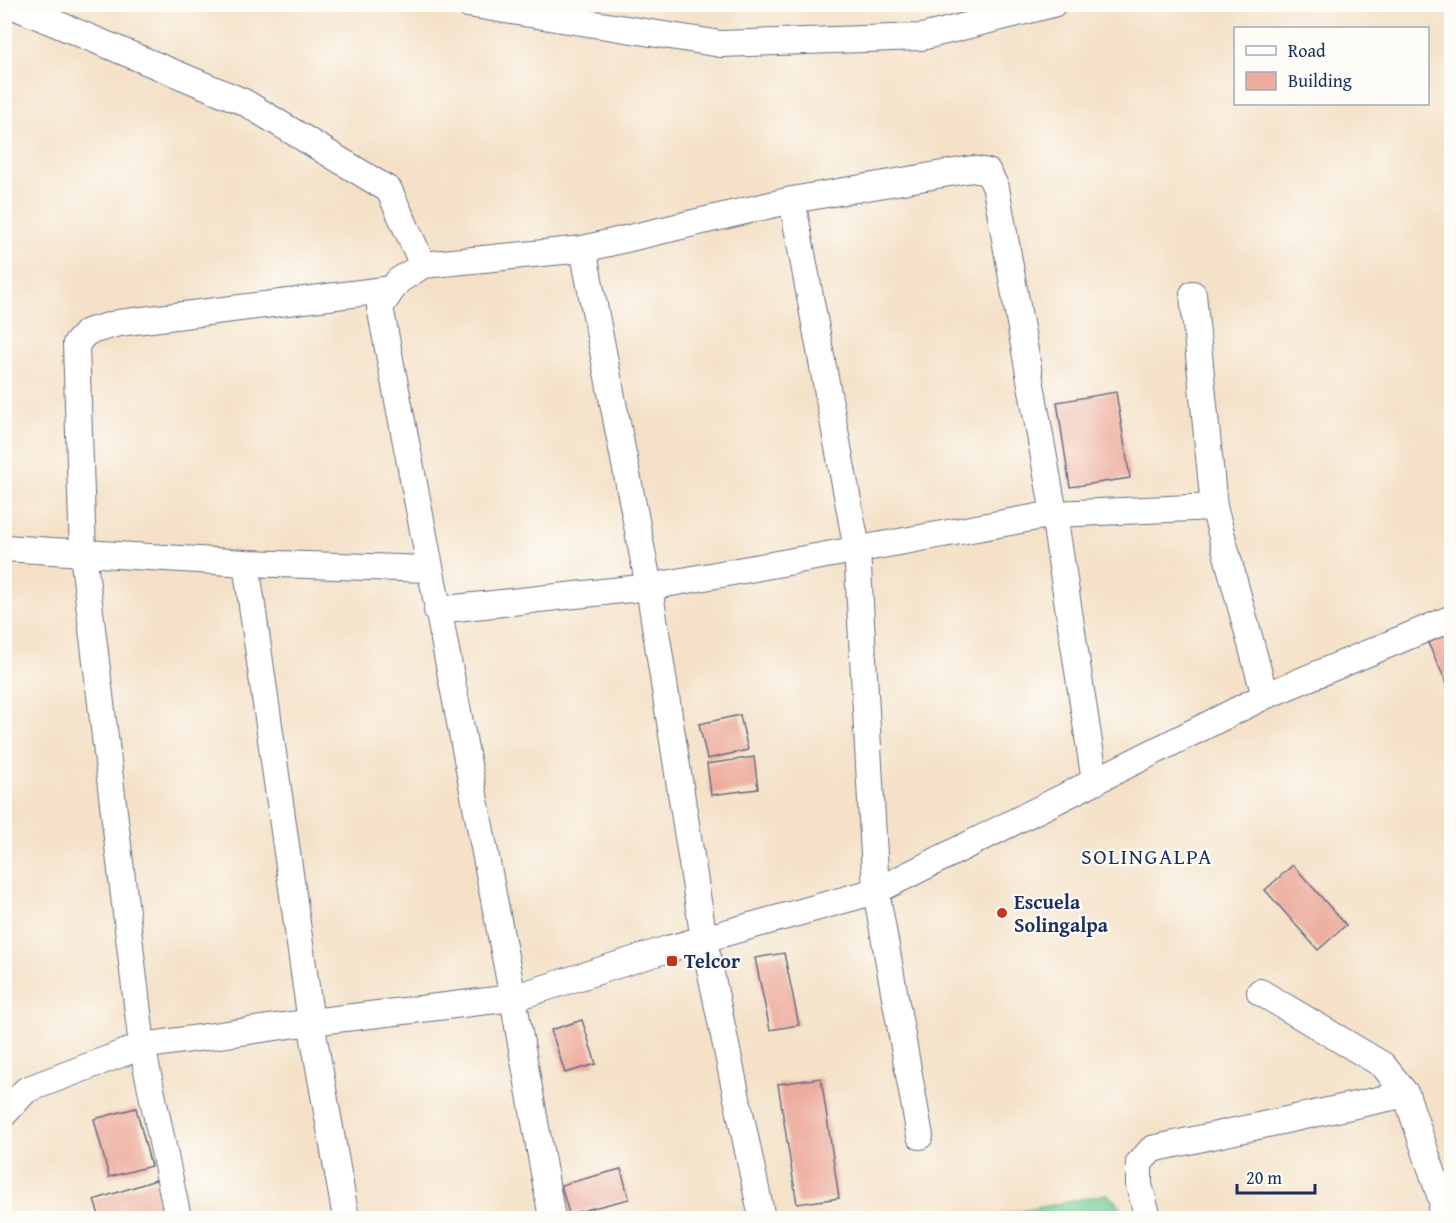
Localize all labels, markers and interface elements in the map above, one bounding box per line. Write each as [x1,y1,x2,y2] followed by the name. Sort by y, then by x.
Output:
[1234,27,1429,105] legend
[1288,37,1326,64] text: Road
[1288,67,1352,94] text: Building
[1081,840,1213,872] district label: SOLINGALPA
[1014,887,1109,939] place label: Escuela Solingalpa
[995,906,1009,920] marker: Escuela Solingalpa
[684,946,740,975] place label: Telcor
[665,954,679,968] marker: Telcor
[1237,1157,1315,1195] scale bar
[1246,1164,1282,1191] text: 20 m

